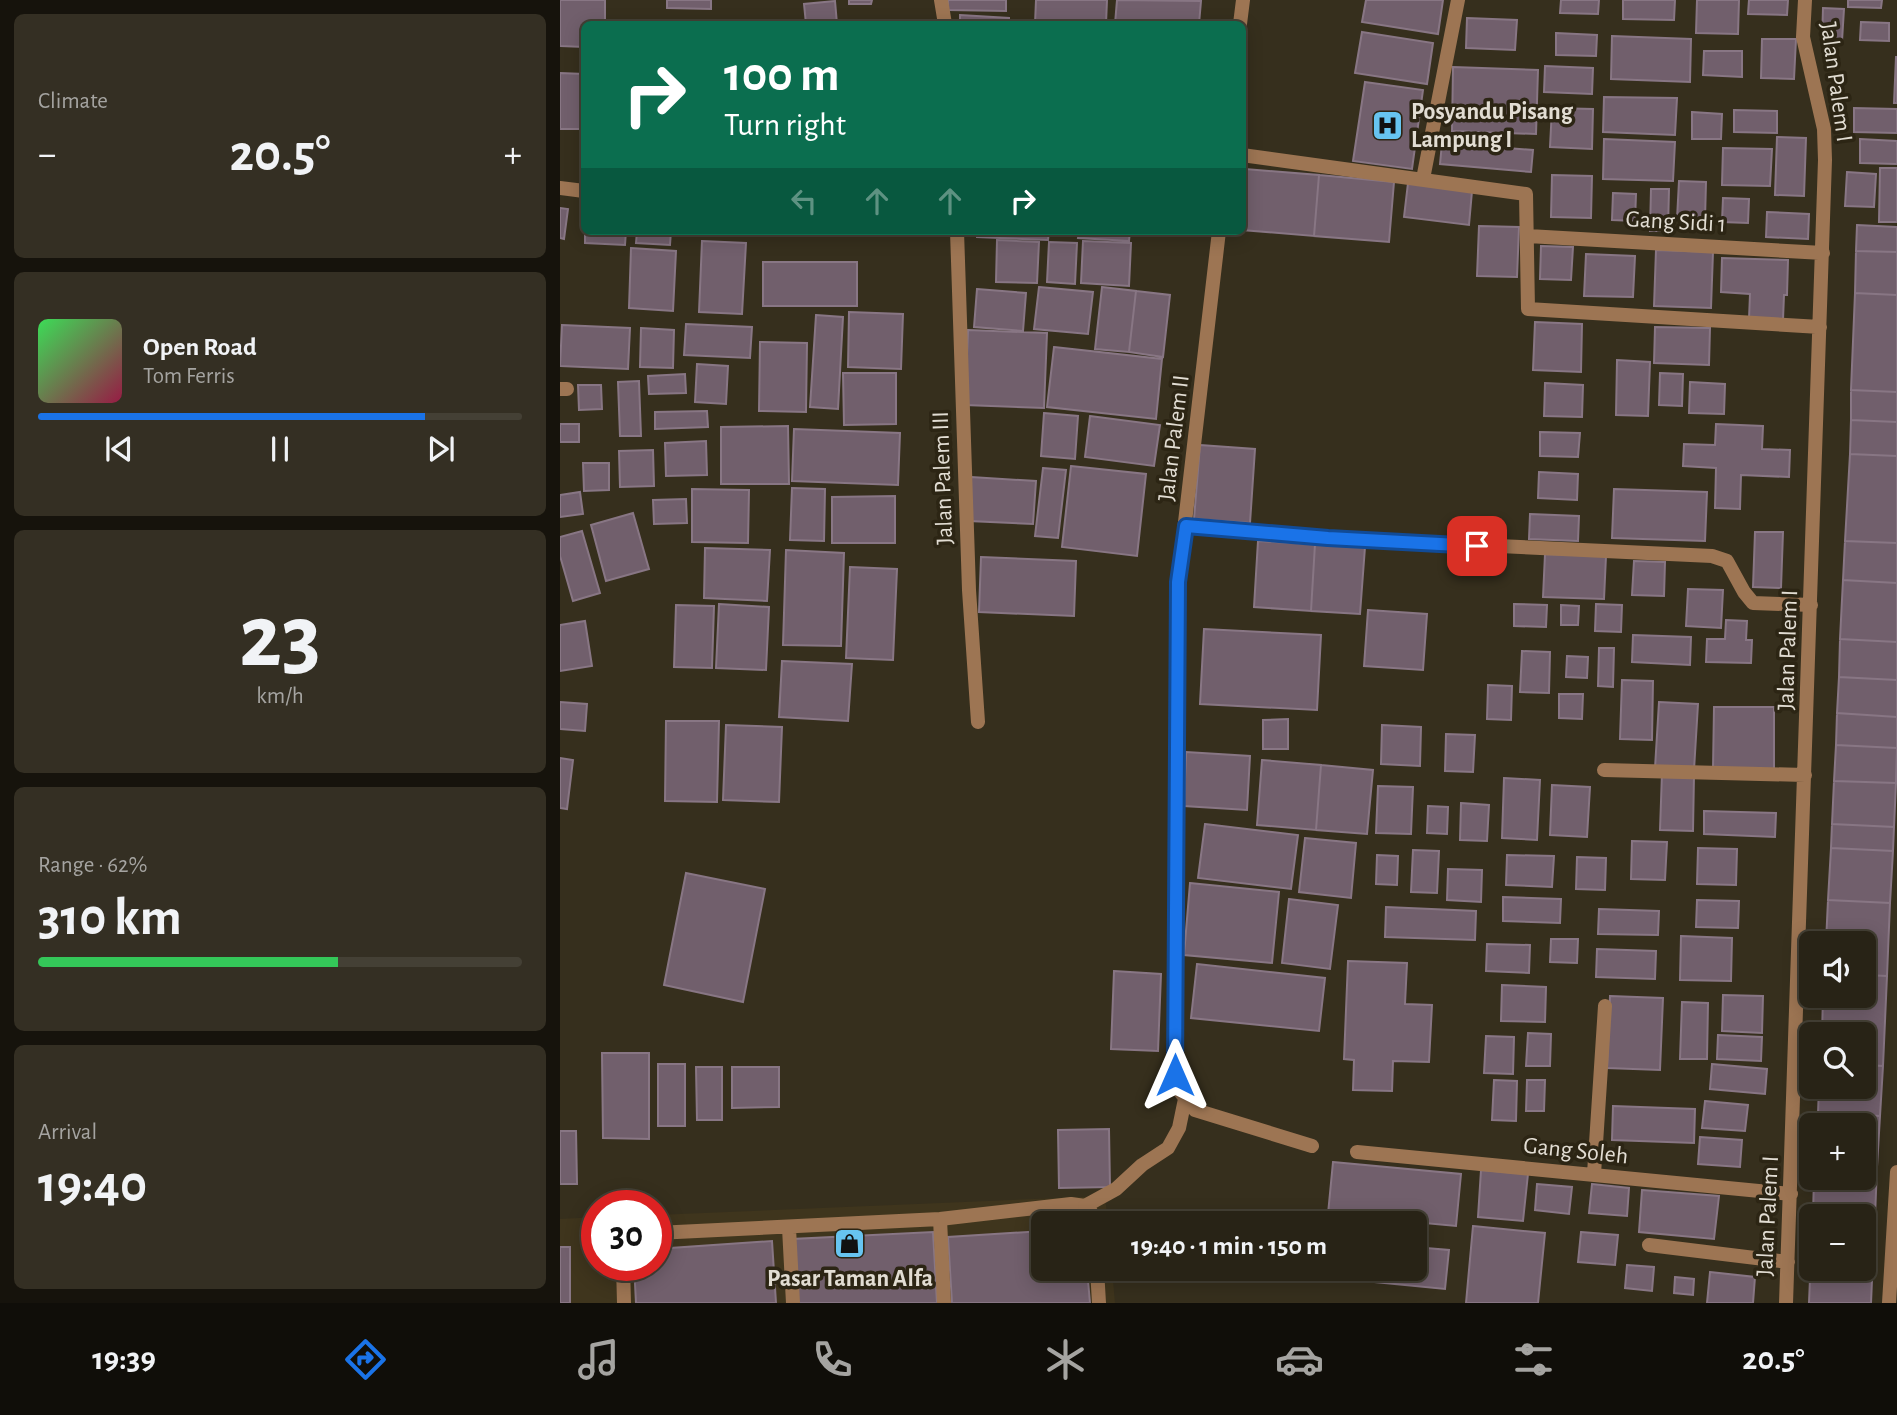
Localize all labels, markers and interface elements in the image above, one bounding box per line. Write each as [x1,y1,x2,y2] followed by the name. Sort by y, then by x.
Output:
[1816,21,1856,144] street label: Jalan Palem I
[609,49,700,140] icon: right
[724,51,840,100] text: 100 m
[38,90,108,113] text: Climate
[1411,100,1574,152] place label: Posyandu Pisang Lampung I
[1371,108,1405,142] hospital icon: Posyandu Pisang Lampung I
[724,109,846,141] text: Turn right
[229,128,331,180] text: 20.5°
[38,136,56,174] text: −
[504,136,522,174] text: +
[785,182,823,220] icon: left
[858,182,896,220] icon: ahead
[931,182,969,220] icon: ahead
[1004,182,1042,220] icon: right
[1625,207,1727,237] street label: Gang Sidi 1
[143,334,257,360] text: Open Road
[143,365,235,388] text: Tom Ferris
[1154,374,1194,503] street label: Jalan Palem II
[929,411,957,545] street label: Jalan Palem III
[100,430,138,468] icon: previous
[261,430,299,468] icon: pause
[422,430,460,468] icon: next
[1447,516,1507,576] pin
[1458,527,1496,565] icon: arrive
[1774,589,1802,711] street label: Jalan Palem I
[239,592,321,683] text: 23
[256,685,304,708] text: km/h
[38,854,147,877] text: Range · 62%
[38,892,182,944] text: 310 km
[1799,931,1876,1281] map controls
[1799,931,1876,1008] button: sound
[1799,1022,1876,1099] button: search
[1138,1038,1212,1112] position arrow
[1799,1113,1876,1190] button: +
[38,1121,97,1144] text: Arrival
[1522,1134,1629,1168] street label: Gang Soleh
[1753,1155,1783,1277] street label: Jalan Palem I
[38,1159,147,1211] text: 19:40
[581,1190,672,1281] speed limit sign: 30
[1799,1204,1876,1281] button: −
[833,1227,867,1261] shop icon: Pasar Taman Alfa
[1131,1233,1327,1259] text: 19:40 · 1 min · 150 m
[767,1267,933,1291] place label: Pasar Taman Alfa
[341,1335,390,1384] icon: directions
[574,1335,623,1384] icon: music
[808,1335,857,1384] icon: phone
[1041,1335,1090,1384] icon: climate
[1275,1335,1324,1384] icon: car
[1509,1335,1558,1384] icon: filters
[92,1343,156,1375] text: 19:39
[1742,1343,1805,1375] text: 20.5°

